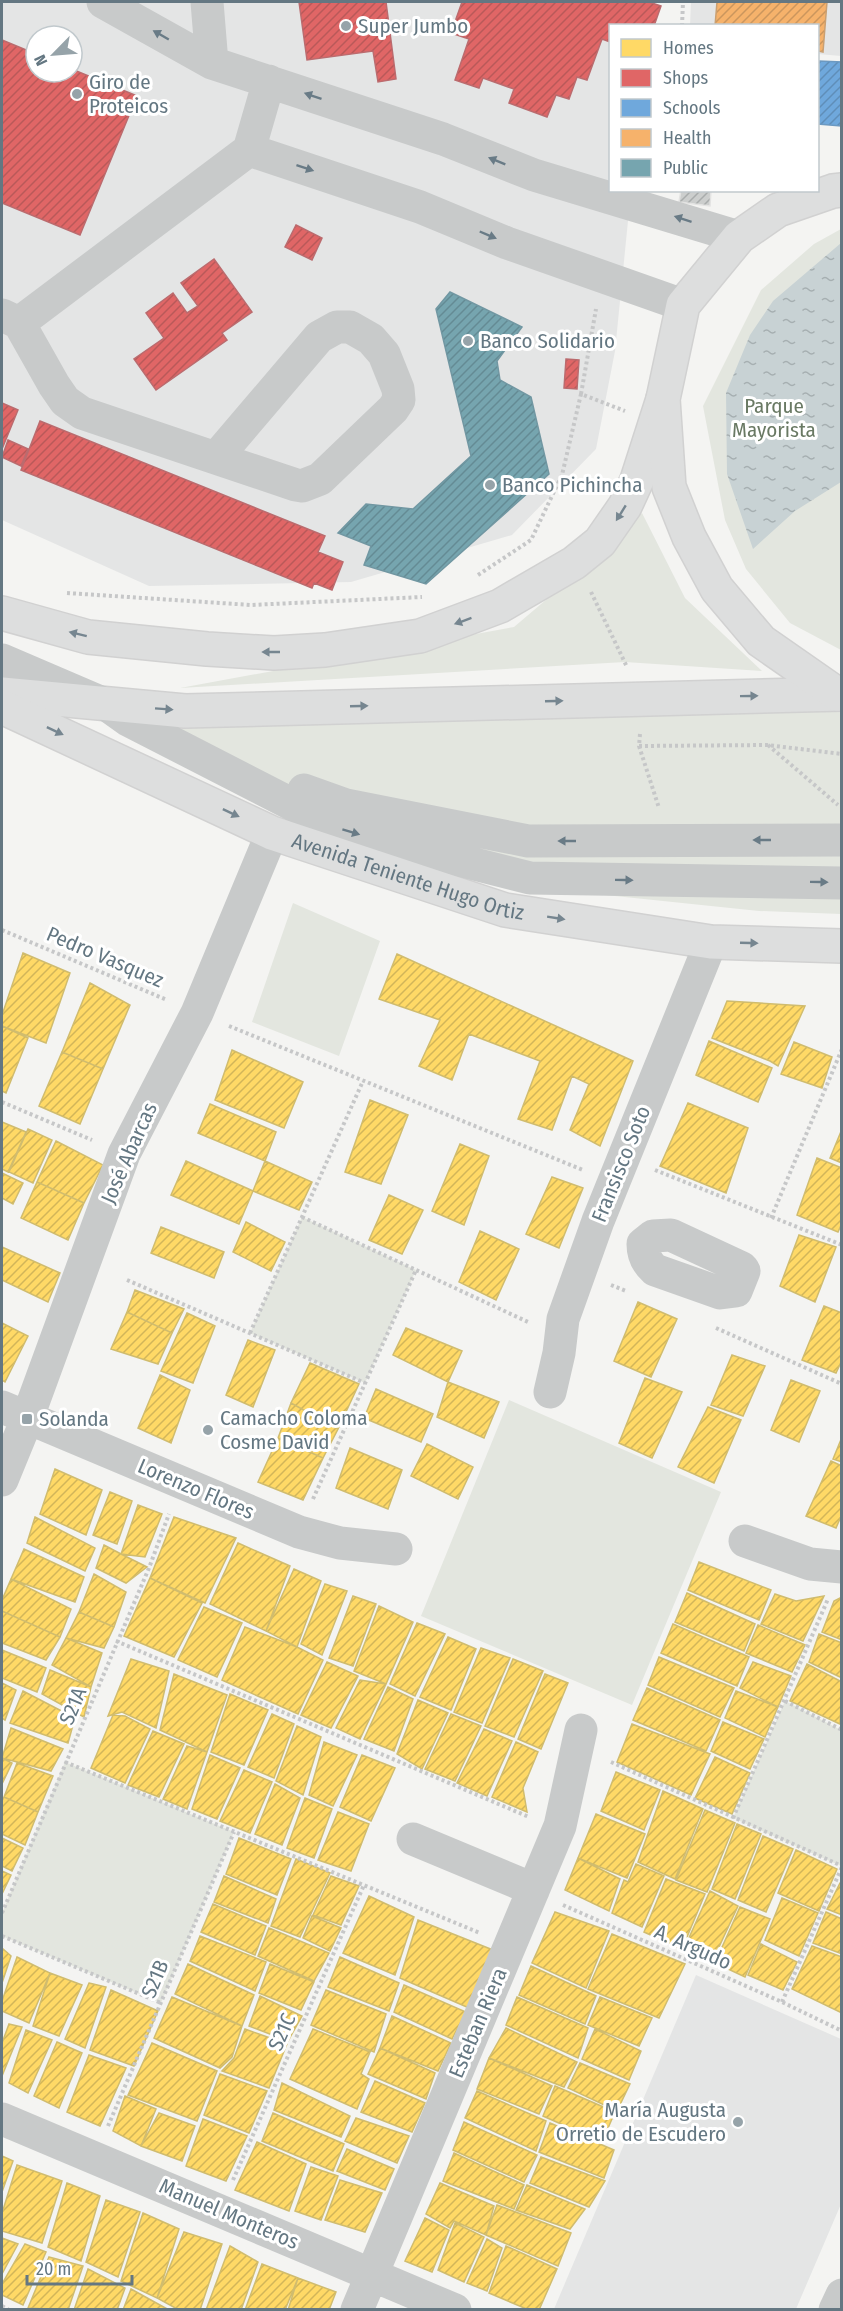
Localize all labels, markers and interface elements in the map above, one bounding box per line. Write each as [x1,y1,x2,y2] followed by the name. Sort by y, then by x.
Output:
[358,13,468,39] place label: Super Jumbo
[339,19,353,33] marker: Super Jumbo
[24,24,84,84] north arrow
[609,24,819,192] legend
[153,30,170,40] one-way arrow
[663,37,714,59] text: Homes
[30,52,51,68] text: N
[663,67,708,89] text: Shops
[89,69,168,119] place label: Giro de Proteicos
[70,87,84,101] marker: Giro de Proteicos
[304,90,322,100] one-way arrow
[663,97,721,119] text: Schools
[663,127,711,149] text: Health
[488,155,506,165] one-way arrow
[663,157,708,179] text: Public
[296,164,314,174] one-way arrow
[674,214,692,223] one-way arrow
[479,231,497,240] one-way arrow
[480,328,615,354] place label: Banco Solidario
[461,334,475,348] marker: Banco Solidario
[732,393,816,443] park label: Parque Mayorista
[502,472,642,498] place label: Banco Pichincha
[483,478,497,492] marker: Banco Pichincha
[615,504,626,521] one-way arrow
[454,617,472,626] one-way arrow
[68,629,86,638] one-way arrow
[262,647,281,657] one-way arrow
[740,691,759,701] one-way arrow
[545,696,564,705] one-way arrow
[350,701,369,711] one-way arrow
[155,704,174,714] one-way arrow
[46,726,64,736] one-way arrow
[223,809,240,818] one-way arrow
[289,827,526,926] street label: Avenida Teniente Hugo Ortiz
[342,828,360,837] one-way arrow
[753,835,772,845] one-way arrow
[558,836,577,846] one-way arrow
[614,875,633,885] one-way arrow
[809,877,828,887] one-way arrow
[547,913,566,922] one-way arrow
[43,921,167,993] street label: Pedro Vasquez
[740,938,759,948] one-way arrow
[95,1098,163,1208] street label: José Abarcas
[586,1102,656,1226] street label: Fransisco Soto
[220,1405,367,1455] place label: Camacho Coloma Cosme David
[39,1406,109,1432] place label: Solanda
[20,1412,34,1426] marker: Solanda
[201,1423,215,1437] marker: Camacho Coloma Cosme David
[134,1453,258,1525] street label: Lorenzo Flores
[54,1683,92,1729] street label: S21A
[650,1919,736,1975] street label: A. Argudo
[135,1956,175,2002] street label: S21B
[443,1964,513,2082] street label: Esteban Riera
[262,2009,302,2055] street label: S21C
[556,2097,726,2147] place label: María Augusta Orretio de Escudero
[731,2115,745,2129] marker: María Augusta Orretio de Escudero
[155,2173,303,2255] street label: Manuel Monteros
[27,2248,132,2286] scale bar
[36,2258,71,2280] text: 20 m

